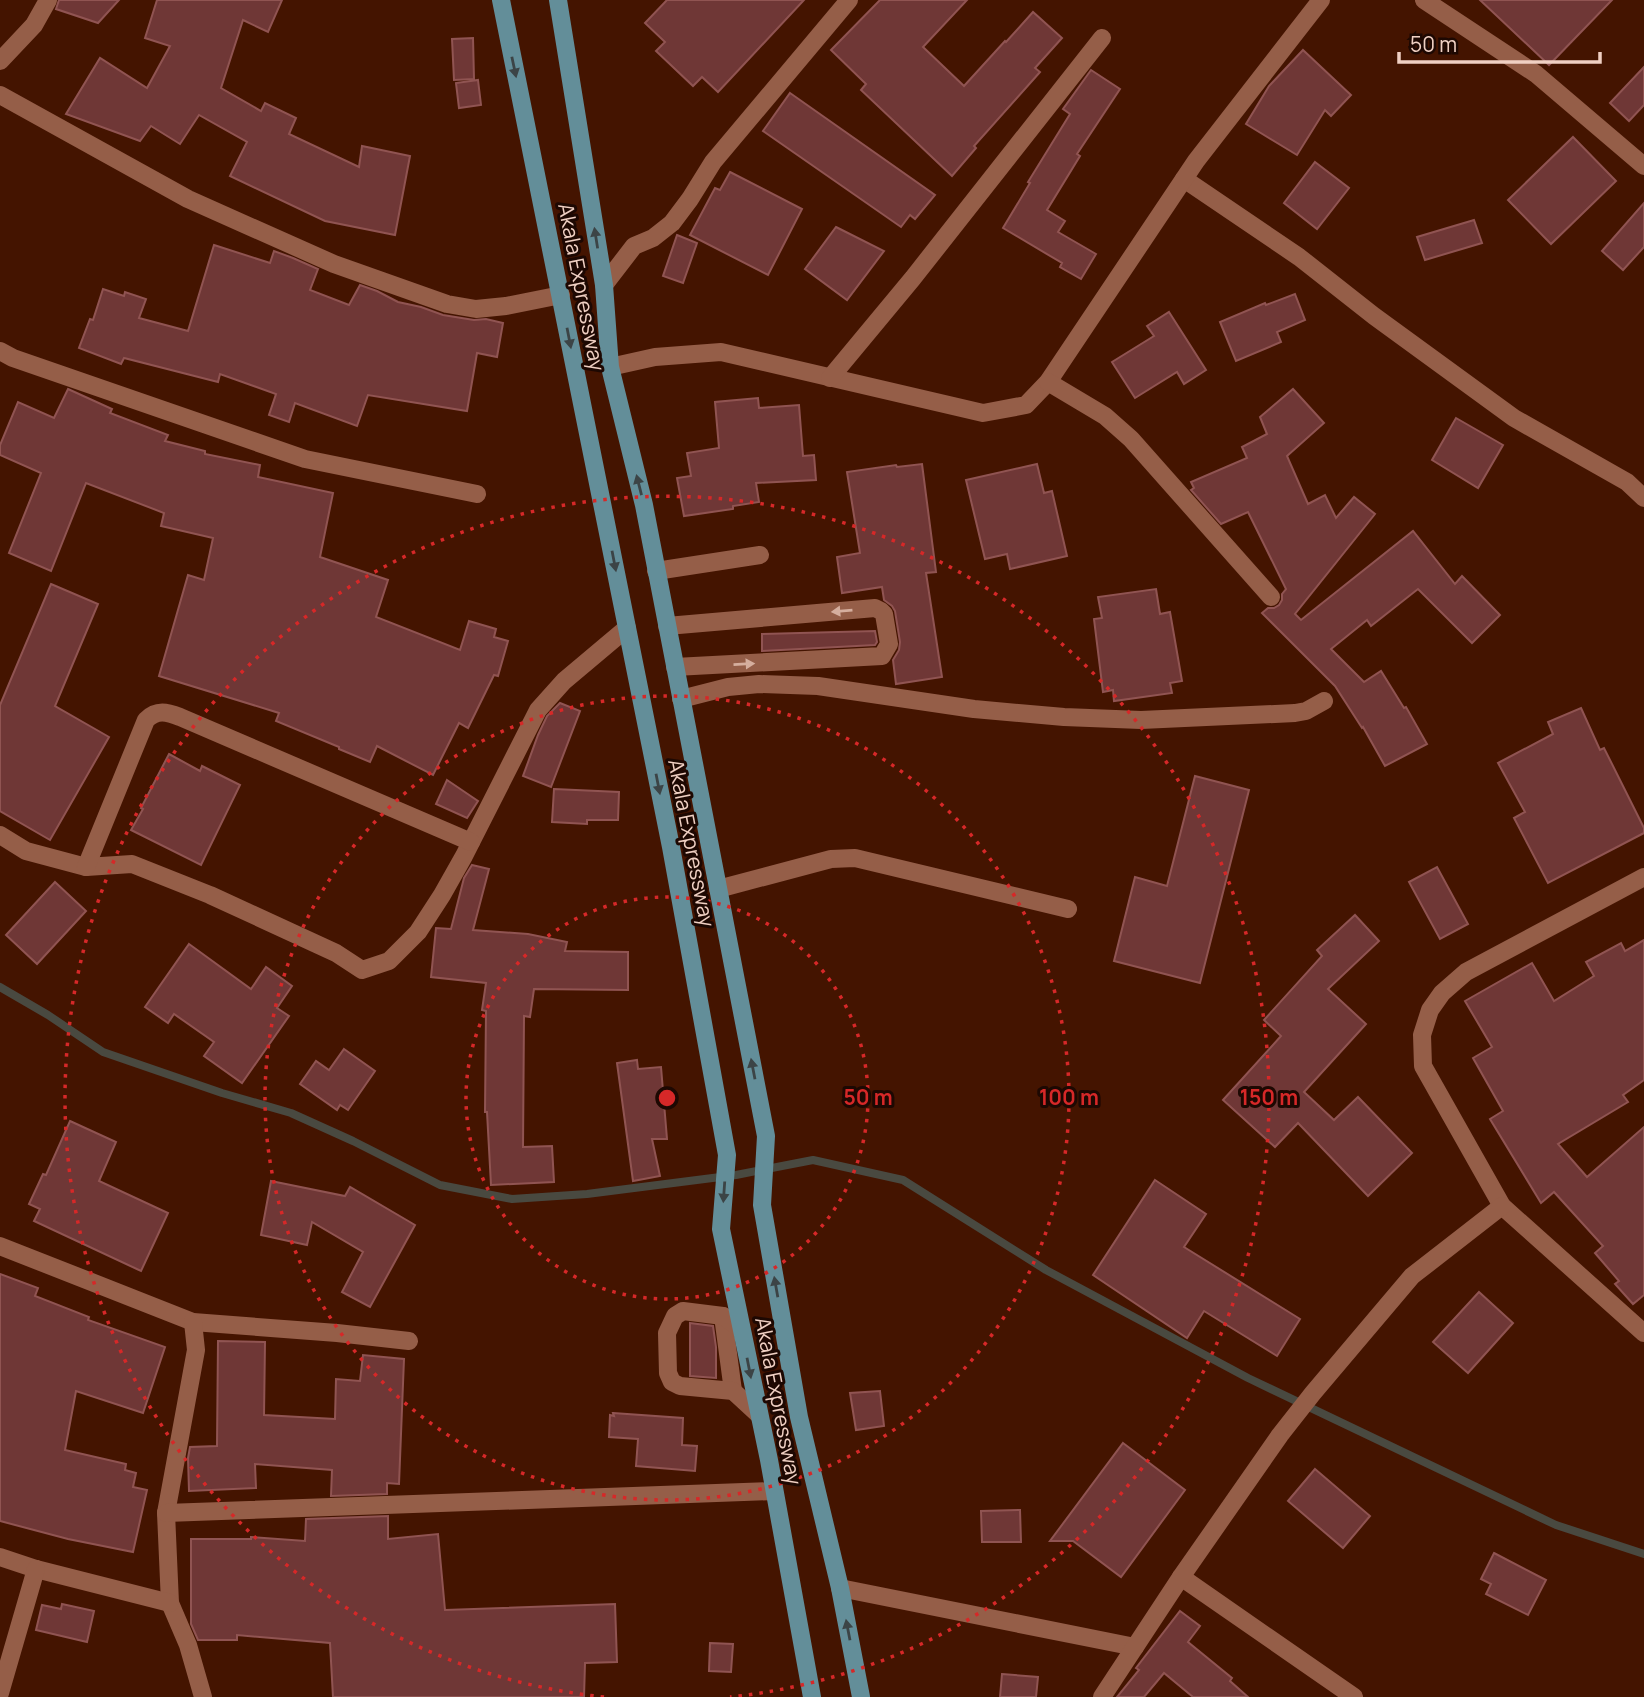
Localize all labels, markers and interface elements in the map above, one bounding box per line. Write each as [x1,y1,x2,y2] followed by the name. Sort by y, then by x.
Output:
[1399,21,1600,65] scale bar
[1410,30,1457,58] text: 50 m
[509,56,520,78] one-way arrow
[552,201,612,373] street label: Akala Expressway
[590,227,601,249] one-way arrow
[564,327,575,349] one-way arrow
[633,474,644,496] one-way arrow
[608,550,619,572] one-way arrow
[831,606,853,617] one-way arrow
[733,658,755,669] one-way arrow
[662,757,722,929] street label: Akala Expressway
[653,773,664,795] one-way arrow
[747,1058,758,1080] one-way arrow
[843,1083,893,1111] text: 50 m
[1039,1083,1099,1111] text: 100 m
[1240,1083,1298,1111] text: 150 m
[655,1086,679,1110] centre of rings
[718,1181,729,1203] one-way arrow
[770,1276,781,1298] one-way arrow
[749,1315,809,1487] street label: Akala Expressway
[744,1357,755,1379] one-way arrow
[842,1619,853,1641] one-way arrow

